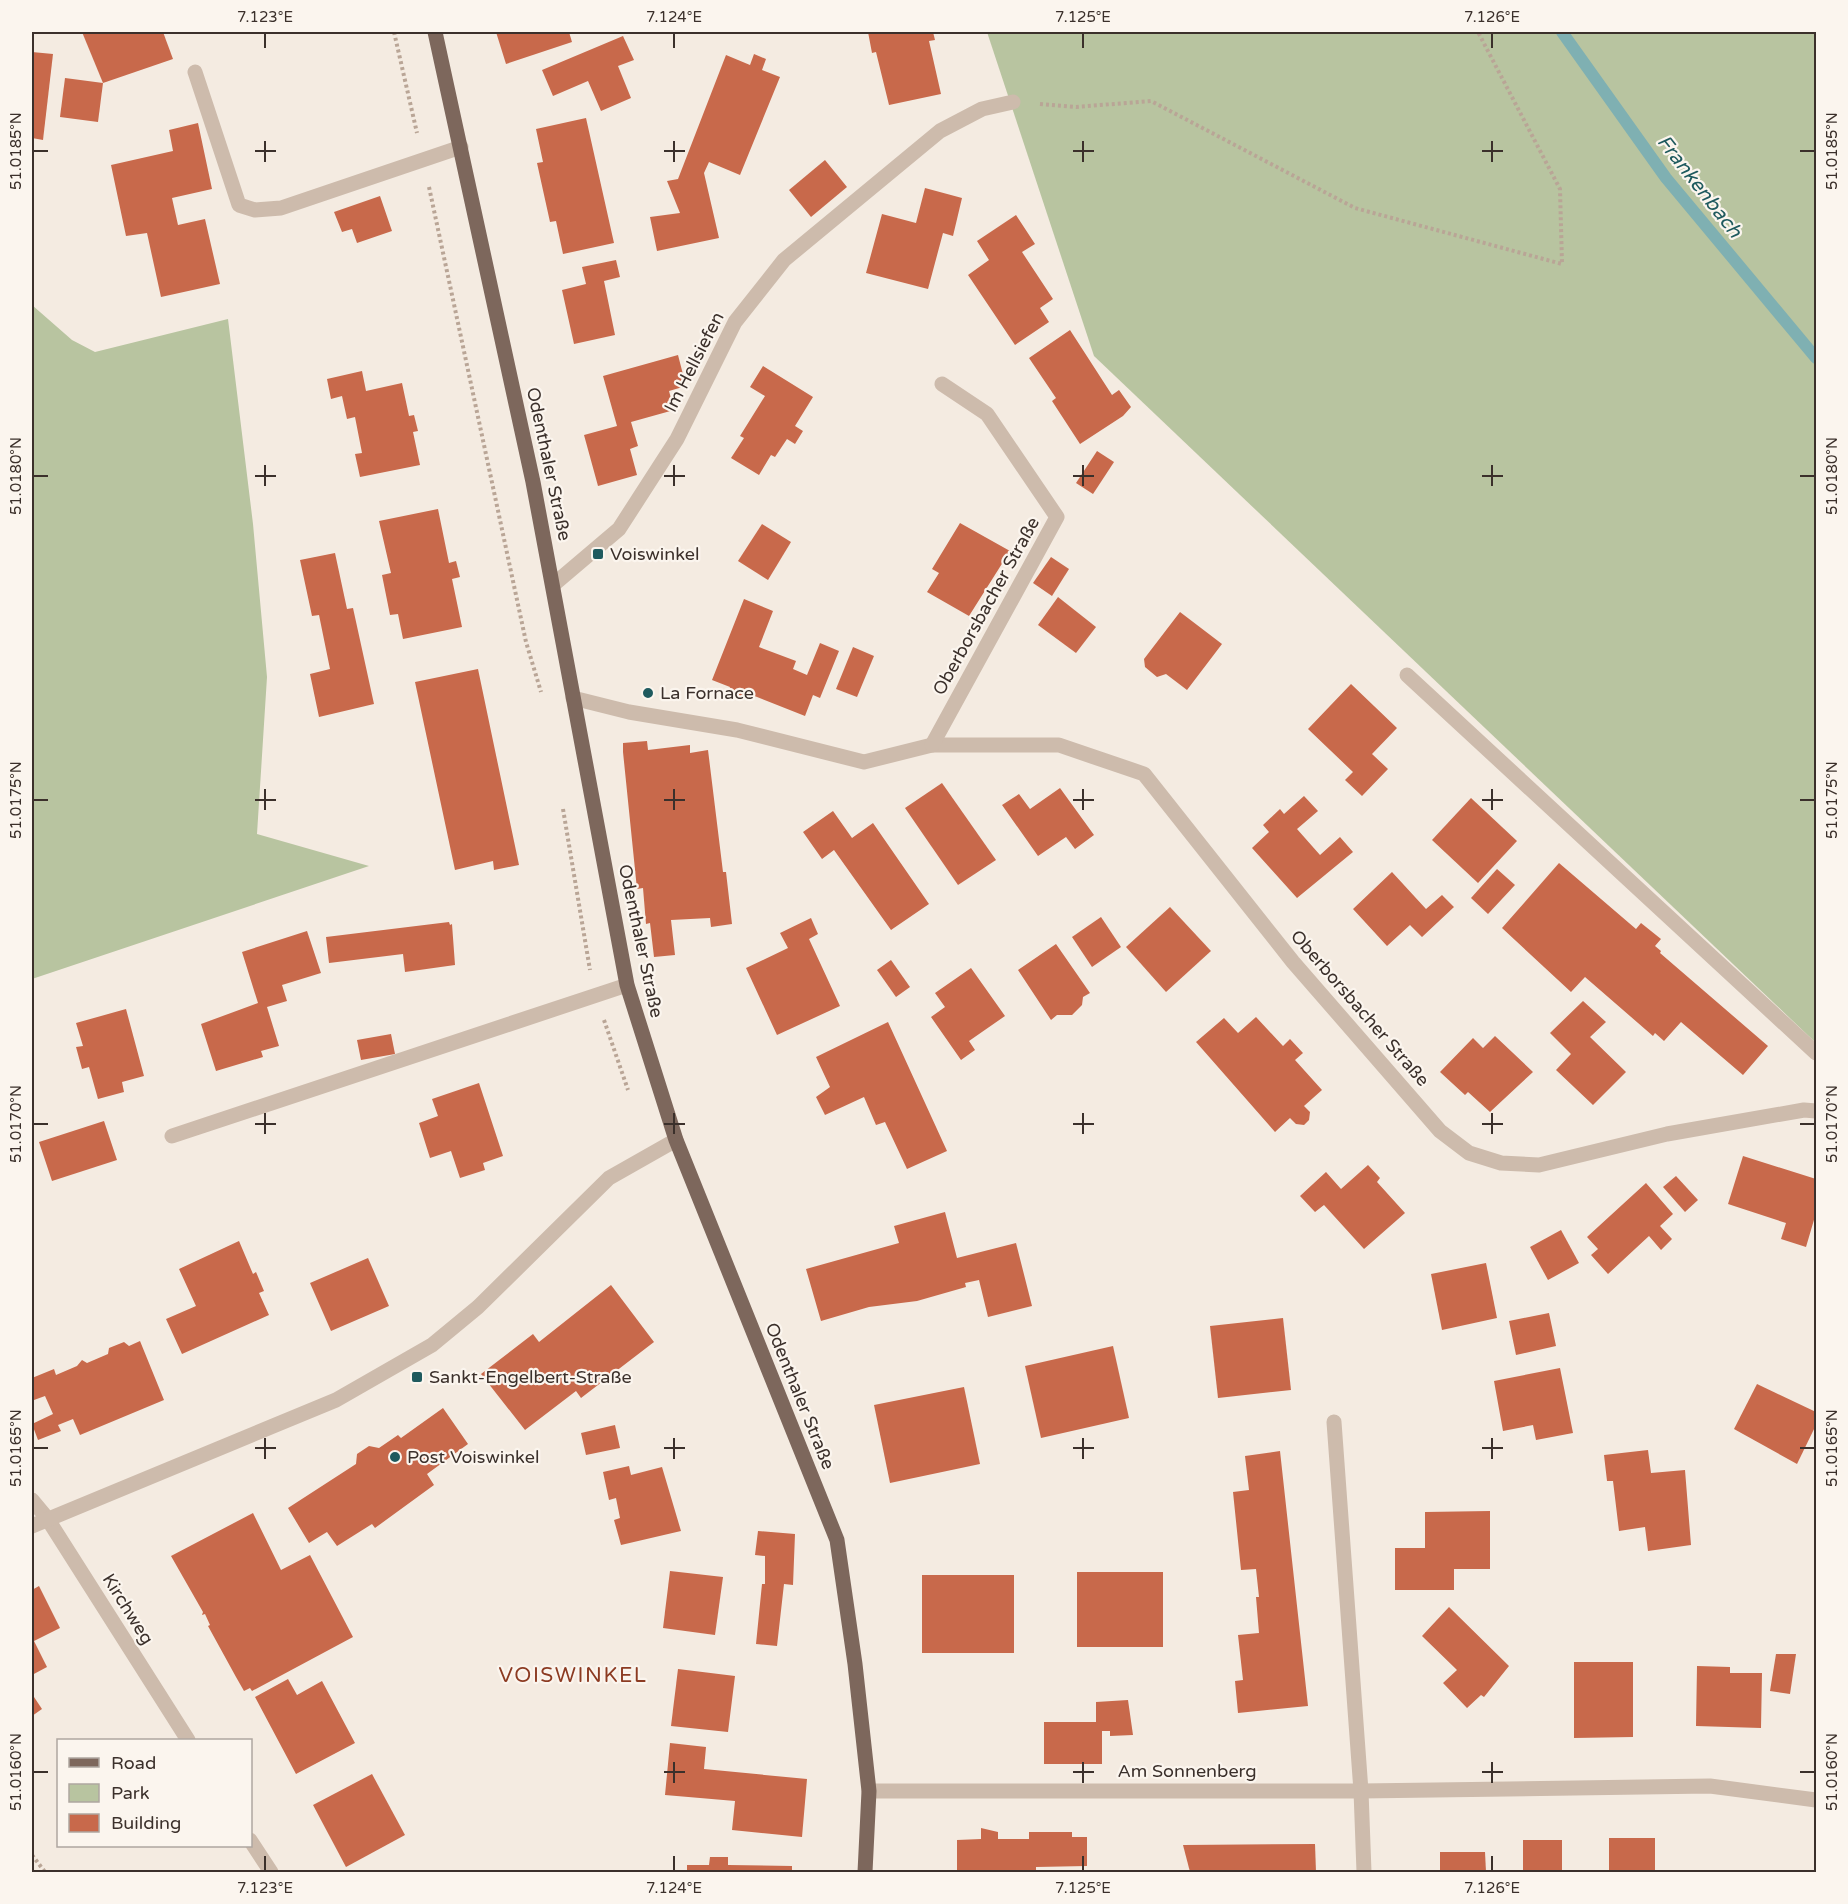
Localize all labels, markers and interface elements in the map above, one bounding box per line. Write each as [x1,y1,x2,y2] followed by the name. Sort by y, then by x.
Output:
[237,8,293,26] text: 7.123°E
[646,8,702,26] text: 7.124°E
[1055,8,1111,26] text: 7.125°E
[1464,8,1520,26] text: 7.126°E
[7,112,25,190] text: 51.0185°N
[1823,112,1841,190] text: 51.0185°N
[1652,131,1747,243] water label: Frankenbach
[659,308,729,416] street label: Im Hellsiefen
[522,385,576,543] street label: Odenthaler Straße
[7,437,25,515] text: 51.0180°N
[1823,437,1841,515] text: 51.0180°N
[928,513,1044,699] street label: Oberborsbacher Straße
[610,543,700,565] place label: Voiswinkel
[591,547,605,561] marker: Voiswinkel
[660,682,754,704] place label: La Fornace
[641,686,655,700] marker: La Fornace
[7,761,25,839] text: 51.0175°N
[1823,761,1841,839] text: 51.0175°N
[614,862,668,1020] street label: Odenthaler Straße
[1286,925,1434,1091] street label: Oberborsbacher Straße
[7,1085,25,1163] text: 51.0170°N
[1823,1085,1841,1163] text: 51.0170°N
[760,1319,840,1473] street label: Odenthaler Straße
[429,1366,632,1388] place label: Sankt-Engelbert-Straße
[410,1370,424,1384] marker: Sankt-Engelbert-Straße
[7,1409,25,1487] text: 51.0165°N
[1823,1409,1841,1487] text: 51.0165°N
[407,1446,539,1468] place label: Post Voiswinkel
[388,1450,402,1464] marker: Post Voiswinkel
[98,1570,158,1648] street label: Kirchweg
[499,1663,647,1688] district label: VOISWINKEL
[7,1733,25,1811] text: 51.0160°N
[1823,1733,1841,1811] text: 51.0160°N
[57,1739,252,1847] legend
[111,1752,156,1774] text: Road
[1117,1760,1257,1782] street label: Am Sonnenberg
[111,1782,150,1804] text: Park
[111,1812,181,1834] text: Building
[237,1879,293,1897] text: 7.123°E
[646,1879,702,1897] text: 7.124°E
[1055,1879,1111,1897] text: 7.125°E
[1464,1879,1520,1897] text: 7.126°E

